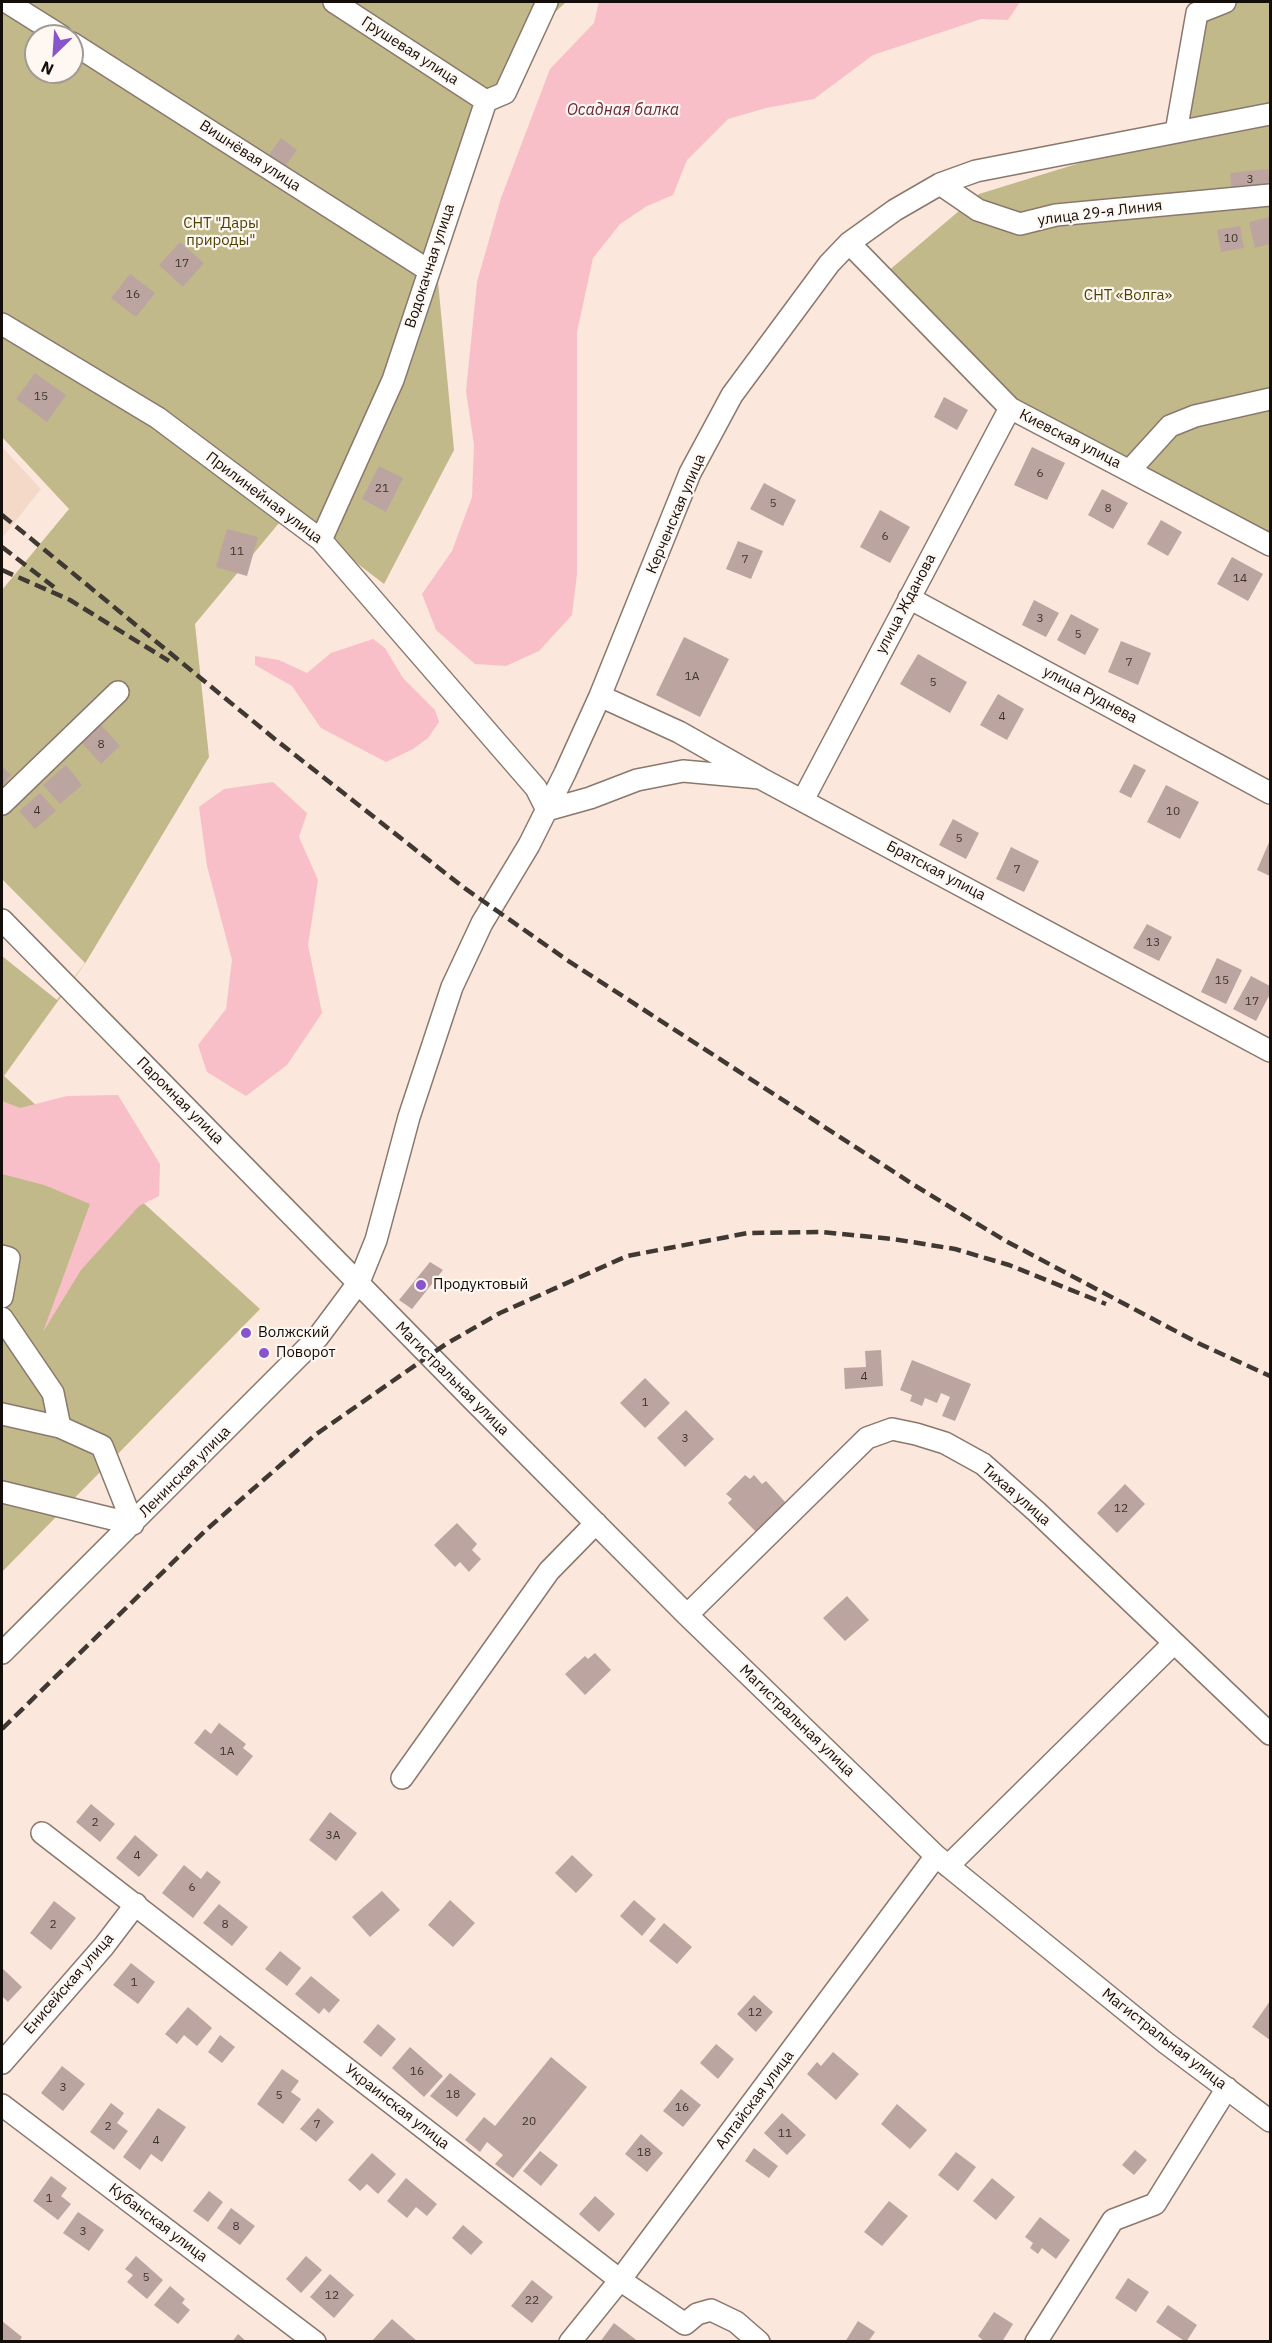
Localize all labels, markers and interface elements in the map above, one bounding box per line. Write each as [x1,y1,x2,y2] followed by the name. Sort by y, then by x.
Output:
[358,13,462,89] street label: Грушевая улица
[24,24,84,84] north arrow
[38,57,57,80] text: N
[567,100,679,120] water label: Осадная балка
[196,117,304,195] street label: Вишнёвая улица
[1246,173,1254,187] house number: 3
[1037,196,1163,230] street label: улица 29-я Линия
[401,202,459,330] street label: Водокачная улица
[183,215,259,250] park label: СНТ "Дары природы"
[1224,232,1238,246] house number: 10
[175,257,189,271] house number: 17
[1084,287,1172,305] park label: СНТ «Волга»
[126,288,140,302] house number: 16
[34,390,48,404] house number: 15
[1016,406,1124,472] street label: Киевская улица
[202,448,326,548] street label: Прилинейная улица
[643,451,709,577] street label: Керченская улица
[1036,467,1044,481] house number: 6
[375,482,389,496] house number: 21
[769,497,777,511] house number: 5
[1104,502,1112,516] house number: 8
[881,530,889,544] house number: 6
[230,545,244,559] house number: 11
[872,551,940,657] street label: улица Жданова
[741,553,749,567] house number: 7
[1233,572,1247,586] house number: 14
[1036,612,1044,626] house number: 3
[1074,628,1082,642] house number: 5
[1125,656,1133,670] house number: 7
[1040,663,1140,727] street label: улица Руднева
[685,670,699,684] house number: 1А
[929,676,937,690] house number: 5
[998,710,1006,724] house number: 4
[97,738,105,752] house number: 8
[33,804,41,818] house number: 4
[1166,805,1180,819] house number: 10
[955,832,963,846] house number: 5
[883,837,989,905] street label: Братская улица
[1013,863,1021,877] house number: 7
[1146,936,1160,950] house number: 13
[1215,974,1229,988] house number: 15
[1245,995,1259,1009] house number: 17
[133,1054,227,1148] street label: Паромная улица
[433,1276,528,1294] place label: Продуктовый
[414,1278,428,1292] marker: Продуктовый
[391,1318,513,1440] street label: Магистральная улица
[258,1324,329,1342] place label: Волжский
[239,1326,253,1340] marker: Волжский
[276,1344,336,1362] place label: Поворот
[257,1346,271,1360] marker: Поворот
[860,1370,868,1384] house number: 4
[641,1396,649,1410] house number: 1
[136,1423,234,1521] street label: Ленинская улица
[681,1432,689,1446] house number: 3
[978,1460,1054,1530] street label: Тихая улица
[1114,1502,1128,1516] house number: 12
[736,1661,858,1781] street label: Магистральная улица
[220,1745,234,1759] house number: 1А
[91,1816,99,1830] house number: 2
[326,1829,340,1843] house number: 3А
[133,1849,141,1863] house number: 4
[188,1881,196,1895] house number: 6
[49,1918,57,1932] house number: 2
[221,1918,229,1932] house number: 8
[20,1930,118,2038] street label: Енисейская улица
[130,1976,138,1990] house number: 1
[1098,1985,1230,2093] street label: Магистральная улица
[748,2006,762,2020] house number: 12
[712,2047,798,2153] street label: Алтайская улица
[341,2061,453,2153] street label: Украинская улица
[410,2065,424,2079] house number: 16
[59,2081,67,2095] house number: 3
[446,2088,460,2102] house number: 18
[275,2089,283,2103] house number: 5
[675,2101,689,2115] house number: 16
[522,2115,536,2129] house number: 20
[313,2118,321,2132] house number: 7
[104,2120,112,2134] house number: 2
[778,2127,792,2141] house number: 11
[152,2134,160,2148] house number: 4
[637,2146,651,2160] house number: 18
[105,2180,211,2266] street label: Кубанская улица
[45,2192,53,2206] house number: 1
[232,2220,240,2234] house number: 8
[79,2225,87,2239] house number: 3
[142,2271,150,2285] house number: 5
[325,2289,339,2303] house number: 12
[525,2294,539,2308] house number: 22

